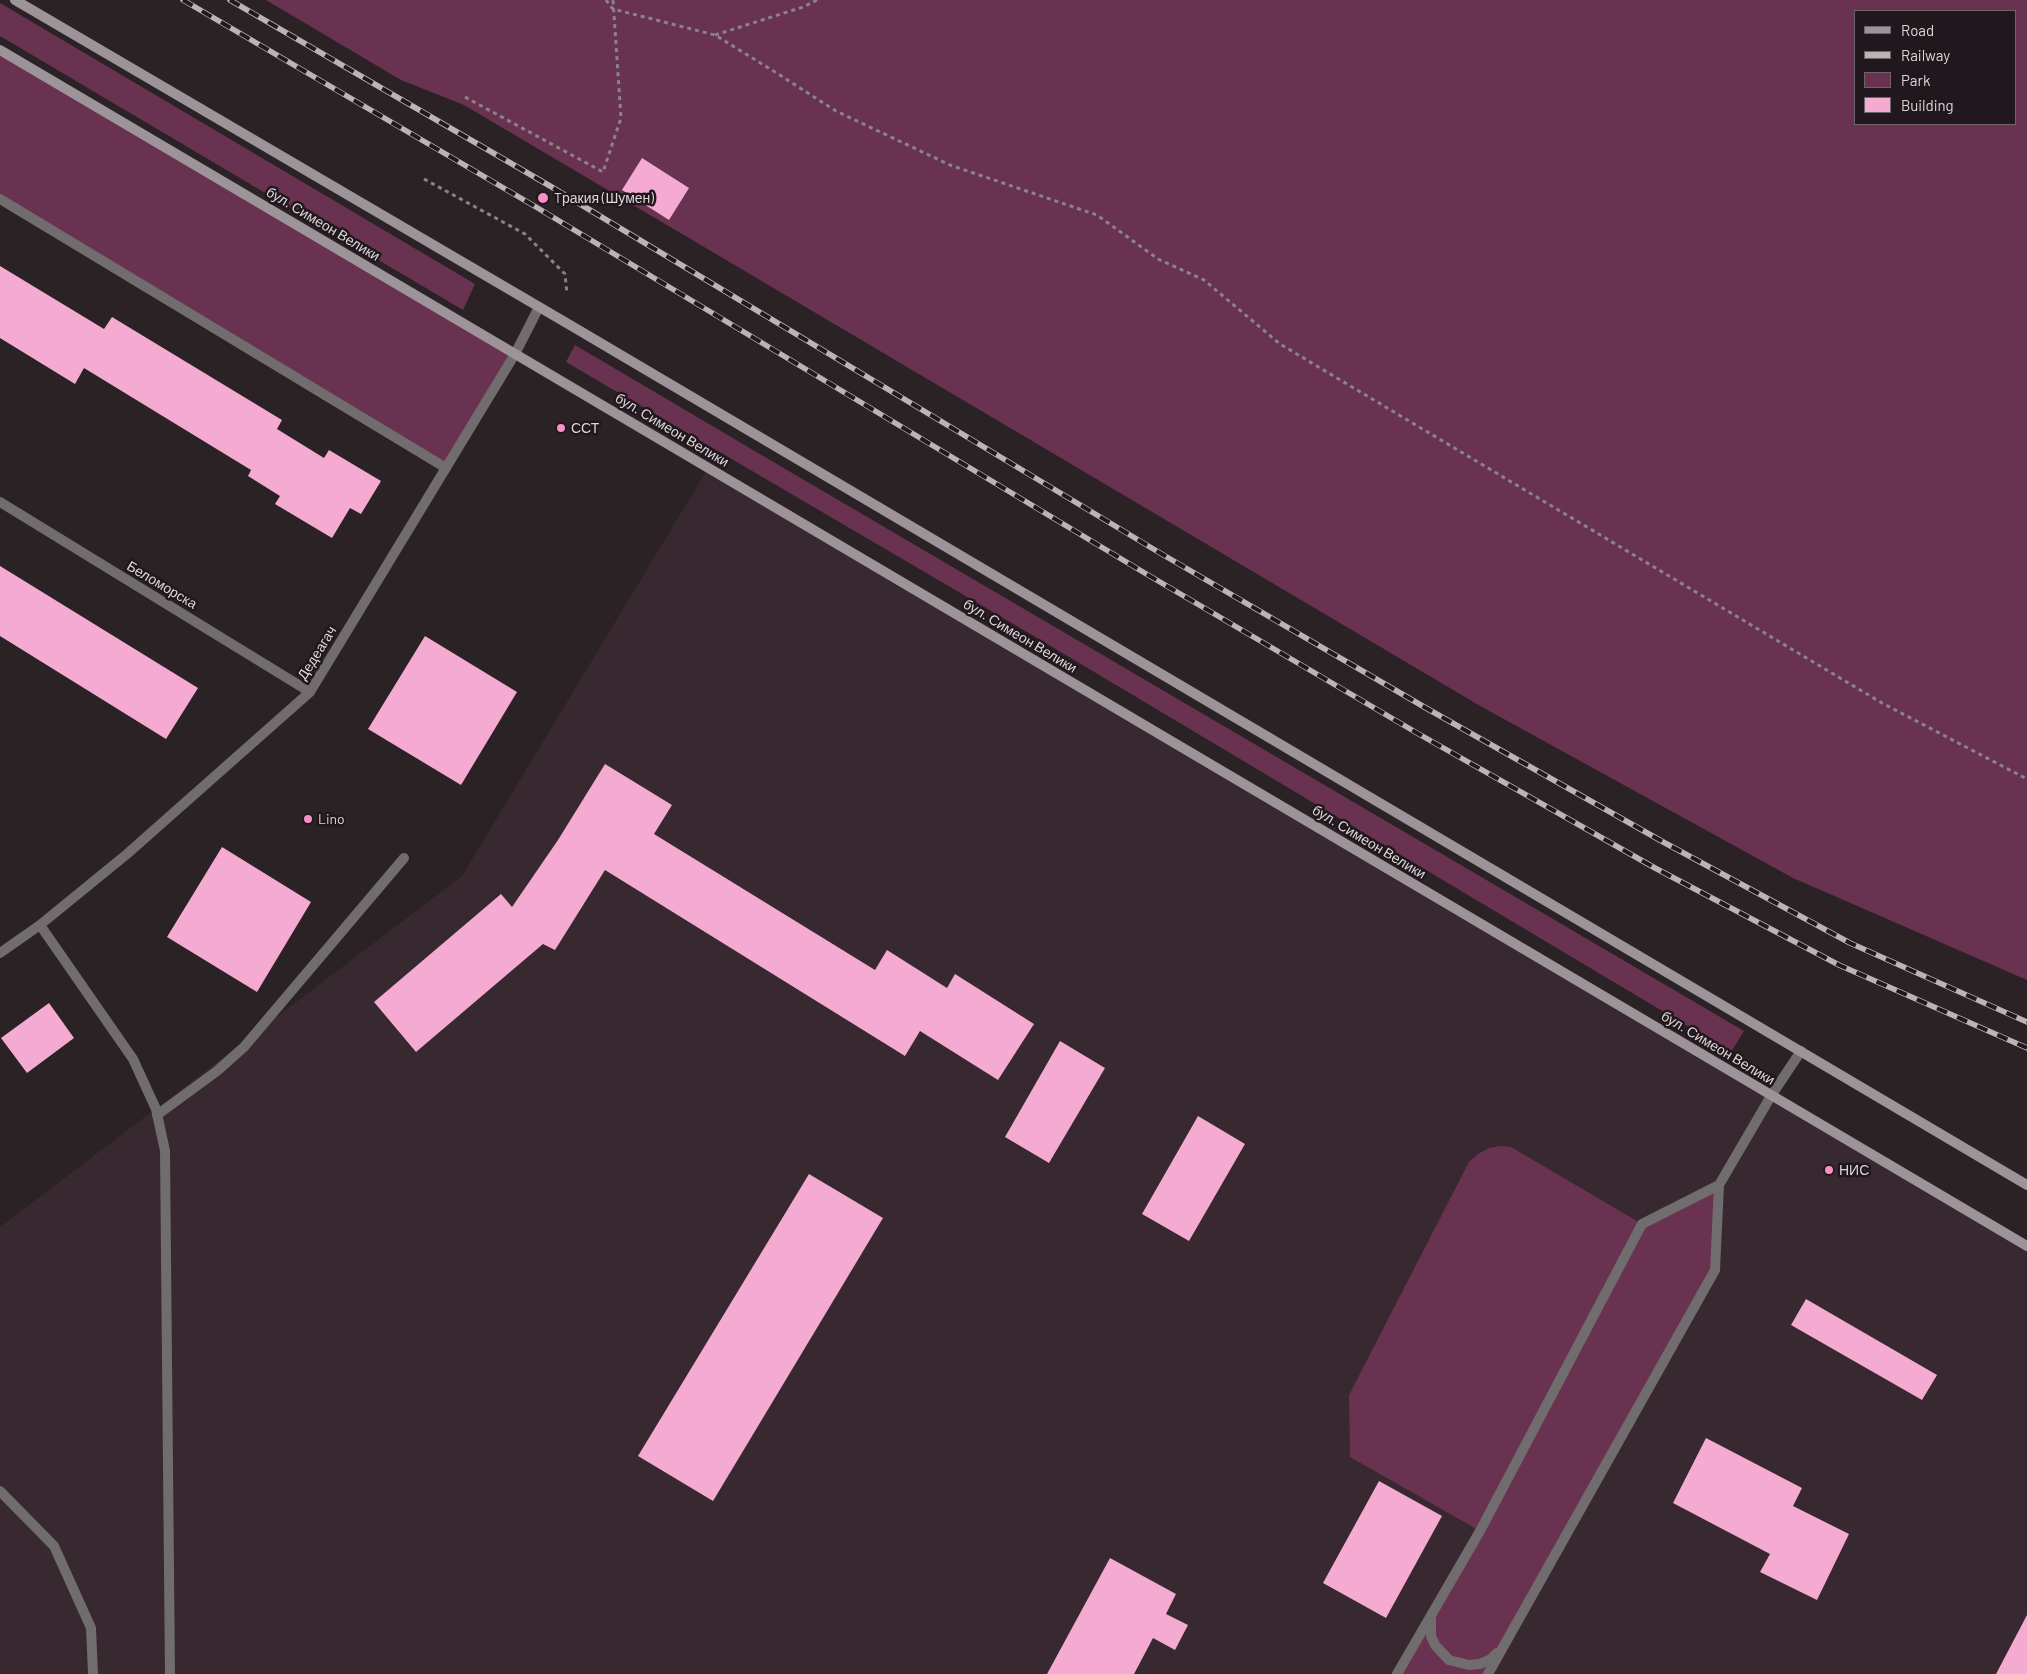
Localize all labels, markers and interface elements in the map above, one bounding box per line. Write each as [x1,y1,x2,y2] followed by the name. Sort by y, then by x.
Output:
[1854,10,2017,125] legend
[1901,21,1934,39] text: Road
[1901,46,1950,64] text: Railway
[1901,71,1930,89] text: Park
[1901,96,1954,114] text: Building
[263,183,383,265] street label: бул. Симеон Велики
[554,190,654,206] place label: Tракия (Шумен)
[536,191,550,205] marker: Tракия (Шумен)
[612,389,732,471] street label: бул. Симеон Велики
[571,420,599,436] place label: ССТ
[555,422,567,434] marker: ССТ
[124,557,200,613] street label: Беломорска
[960,595,1080,677] street label: бул. Симеон Велики
[294,623,340,683] street label: Дедеагач
[1309,801,1429,883] street label: бул. Симеон Велики
[318,811,345,827] place label: Lino
[302,813,314,825] marker: Lino
[1658,1007,1778,1089] street label: бул. Симеон Велики
[1839,1162,1869,1178] place label: НИС
[1823,1164,1835,1176] marker: НИС

